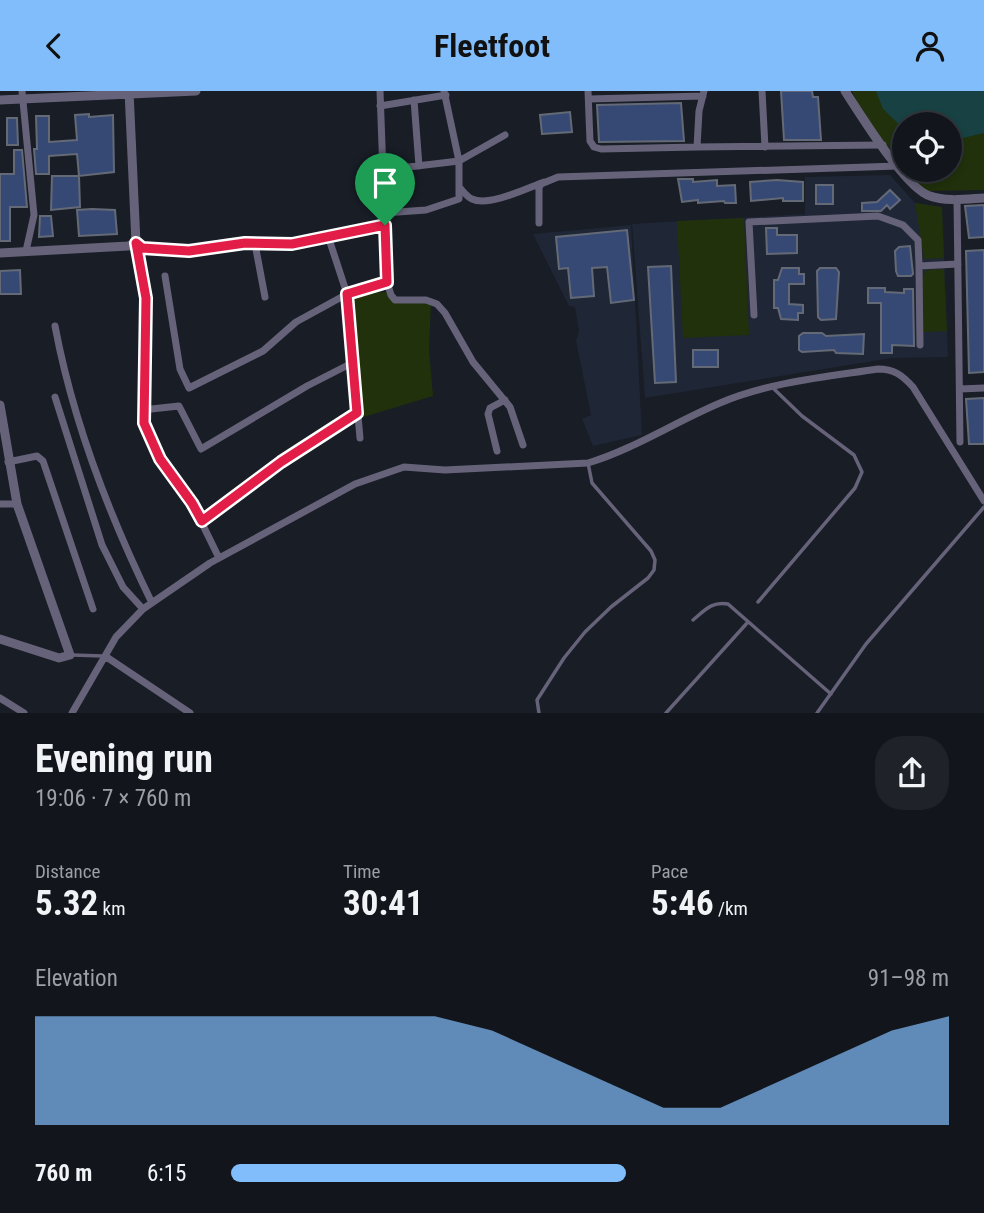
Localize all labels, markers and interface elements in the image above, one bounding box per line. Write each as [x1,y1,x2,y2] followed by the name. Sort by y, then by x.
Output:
[35,27,73,65] icon: back
[434,27,550,65] text: Fleetfoot
[911,27,949,65] icon: person
[892,112,962,182] map controls
[892,112,962,182] button: locate
[355,153,415,225] pin
[366,164,404,202] icon: arrive
[875,736,949,810] button: share
[35,737,213,781] text: Evening run
[35,785,191,812] text: 19:06 · 7 × 760 m
[35,860,100,883] text: Distance
[343,860,380,883] text: Time
[651,860,688,883] text: Pace
[35,883,98,924] text: 5.32
[343,883,423,924] text: 30:41
[651,883,714,924] text: 5:46
[98,897,125,920] text: km
[714,897,748,920] text: /km
[35,965,118,992] text: Elevation
[868,965,949,992] text: 91–98 m
[35,1160,92,1187] text: 760 m
[147,1160,186,1187] text: 6:15

